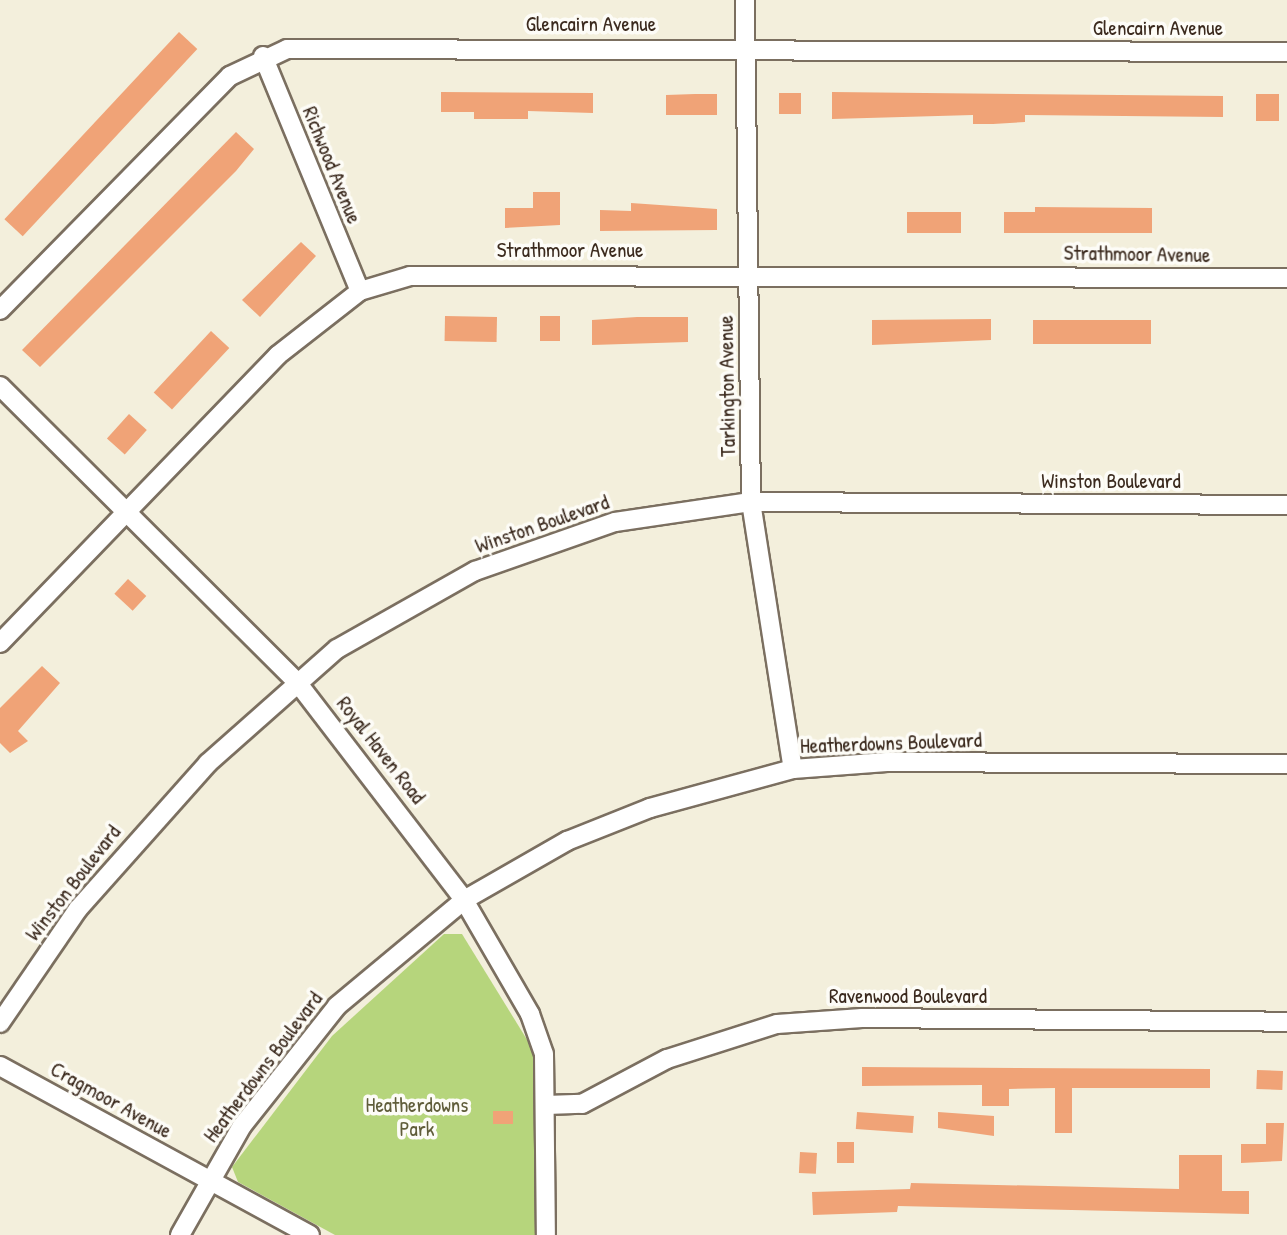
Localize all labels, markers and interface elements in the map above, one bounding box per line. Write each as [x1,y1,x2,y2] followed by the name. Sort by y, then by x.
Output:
[526,11,656,37] street label: Glencairn Avenue
[1093,15,1223,41] street label: Glencairn Avenue
[297,103,367,227] street label: Richwood Avenue
[497,237,643,263] street label: Strathmoor Avenue
[1063,240,1211,268] street label: Strathmoor Avenue
[713,315,741,457] street label: Tarkington Avenue
[1041,468,1181,494] street label: Winston Boulevard
[472,489,612,559] street label: Winston Boulevard
[331,691,431,809] street label: Royal Haven Road
[800,727,982,759] street label: Heatherdowns Boulevard
[20,820,126,946] street label: Winston Boulevard
[829,983,987,1009] street label: Ravenwood Boulevard
[198,987,328,1147] street label: Heatherdowns Boulevard
[46,1056,176,1144] street label: Cragmoor Avenue
[366,1092,468,1142] park label: Heatherdowns Park

